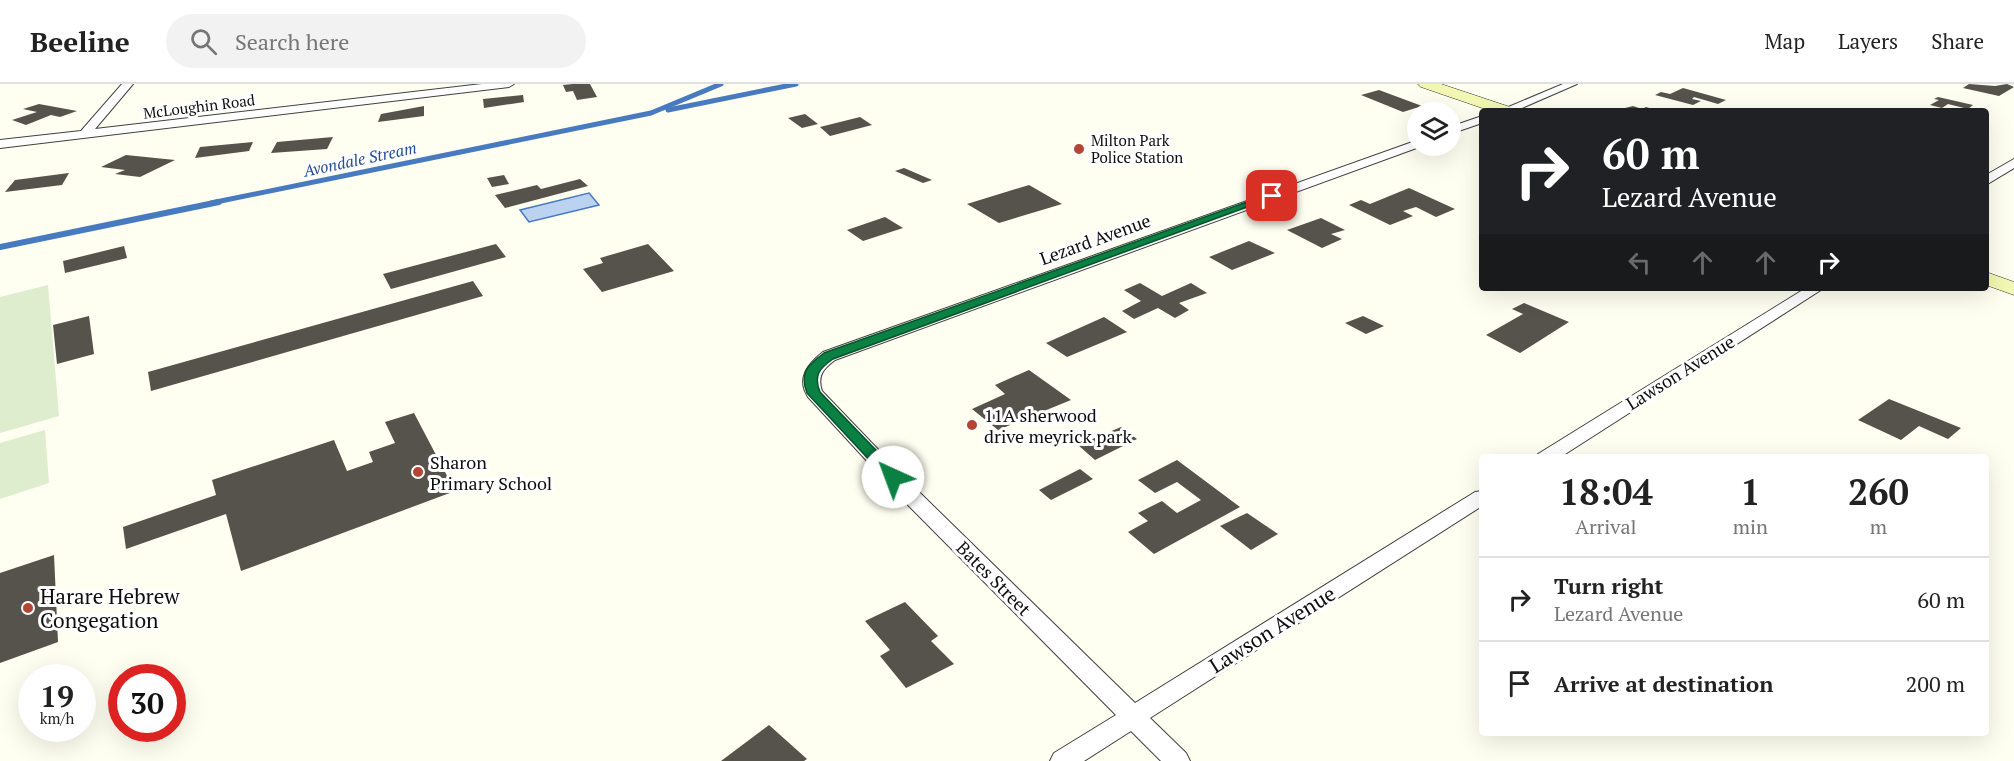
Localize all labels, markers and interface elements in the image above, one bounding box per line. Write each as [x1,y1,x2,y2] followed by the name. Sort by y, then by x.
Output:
[166,14,586,68] search box
[30,23,130,60] text: Beeline
[187,25,220,58] icon: search
[235,27,349,56] text: Search here
[1764,27,1805,55] text: Map
[1838,27,1898,55] text: Layers
[1931,27,1984,55] text: Share
[142,89,256,123] street label: McLoughin Road
[1407,102,1461,156] map controls
[1407,102,1461,156] button: layers
[1602,125,1700,181] text: 60 m
[1091,130,1183,167] place label: Milton Park Police Station
[1503,132,1581,210] icon: right
[301,136,418,182] water label: Avondale Stream
[1072,142,1086,156] marker: Milton Park Police Station
[1246,170,1297,221] pin
[1255,179,1288,212] icon: arrive
[1602,179,1777,215] text: Lezard Avenue
[1036,208,1154,270] street label: Lezard Avenue
[1623,246,1656,279] icon: left
[1686,246,1719,279] icon: ahead
[1749,246,1782,279] icon: ahead
[1812,246,1845,279] icon: right
[1621,329,1739,415] street label: Lawson Avenue
[984,403,1132,448] place label: 11A sherwood drive meyrick park
[965,418,979,432] marker: 11A sherwood drive meyrick park
[861,445,925,509] position arrow
[430,450,552,495] place label: Sharon Primary School
[411,465,425,479] marker: Sharon Primary School
[1559,468,1653,515] text: 18:04
[1740,468,1761,515] text: 1
[1848,468,1909,515] text: 260
[1575,513,1637,540] text: Arrival
[1733,513,1768,540] text: min
[1870,513,1887,540] text: m
[952,536,1037,621] street label: Bates Street
[1554,571,1663,600] text: Turn right
[1203,579,1341,679] street label: Lawson Avenue
[40,582,180,634] place label: Harare Hebrew Congegation
[1503,583,1536,616] icon: right
[1917,585,1965,614] text: 60 m
[1554,600,1683,627] text: Lezard Avenue
[21,601,35,615] marker: Harare Hebrew Congegation
[108,664,186,742] speed limit sign: 30
[1503,667,1536,700] icon: arrive
[1554,669,1773,698] text: Arrive at destination
[1905,669,1965,698] text: 200 m
[40,676,74,716] text: 19
[40,708,74,728] text: km/h

